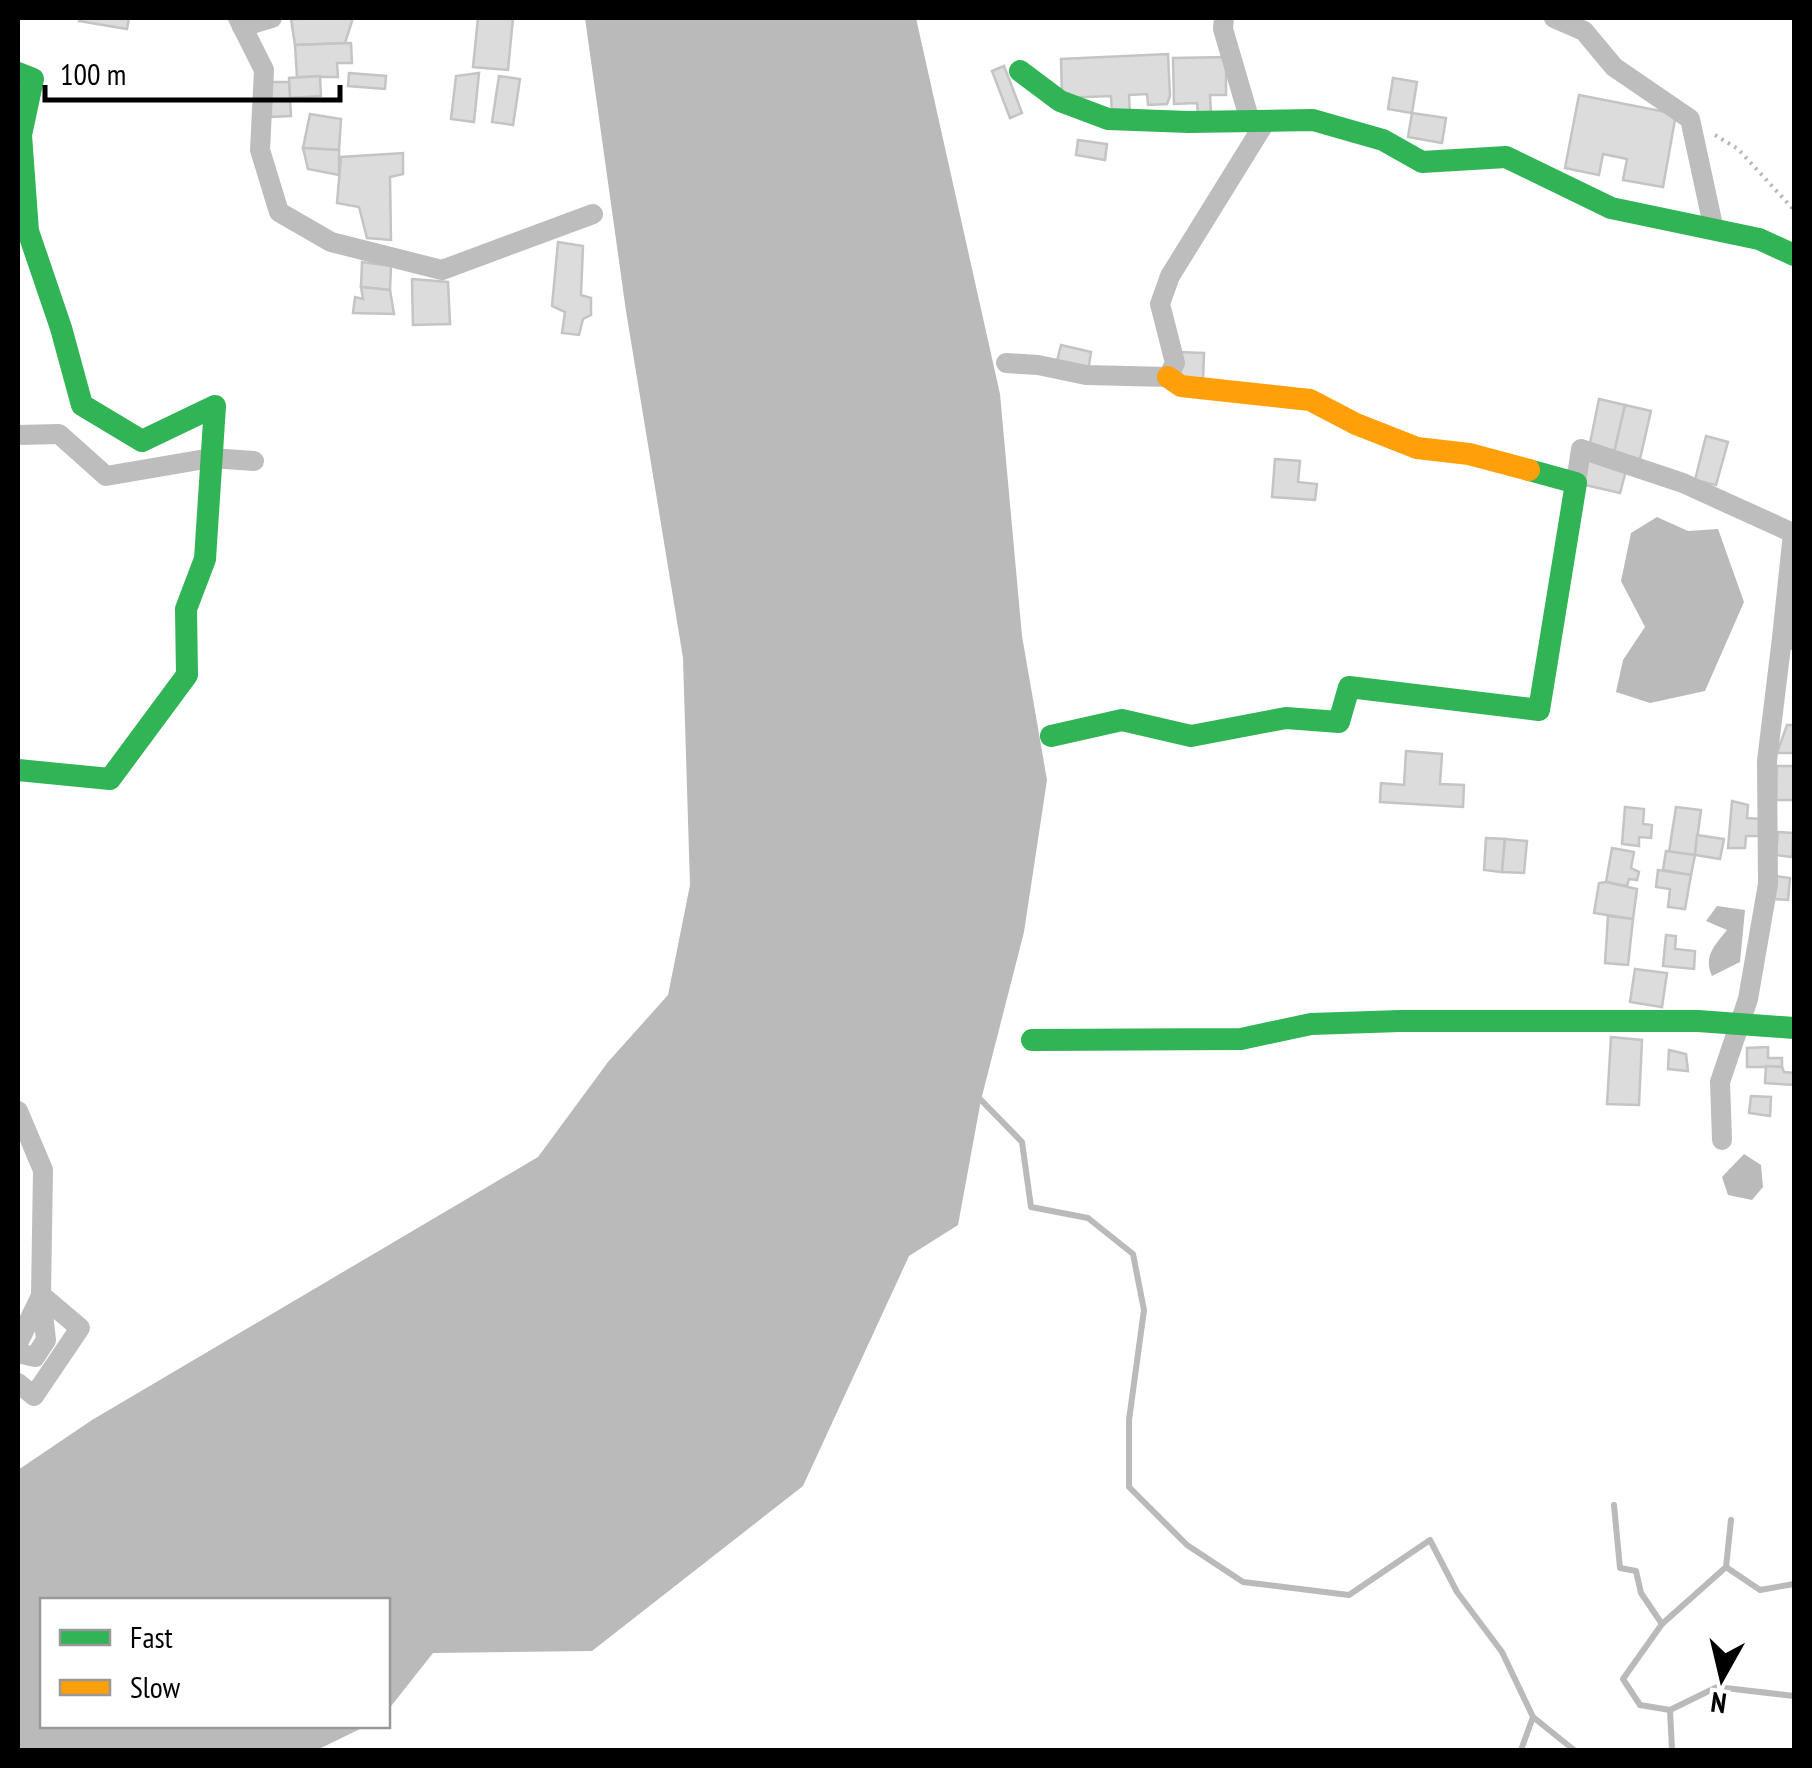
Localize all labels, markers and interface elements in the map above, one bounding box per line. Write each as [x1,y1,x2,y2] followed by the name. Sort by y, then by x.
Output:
[45,40,340,102] scale bar
[60,54,126,93] text: 100 m
[40,1598,390,1728] legend
[130,1617,174,1656] text: Fast
[1672,1628,1772,1728] north arrow
[130,1667,181,1706] text: Slow
[1708,1684,1729,1723] text: N

